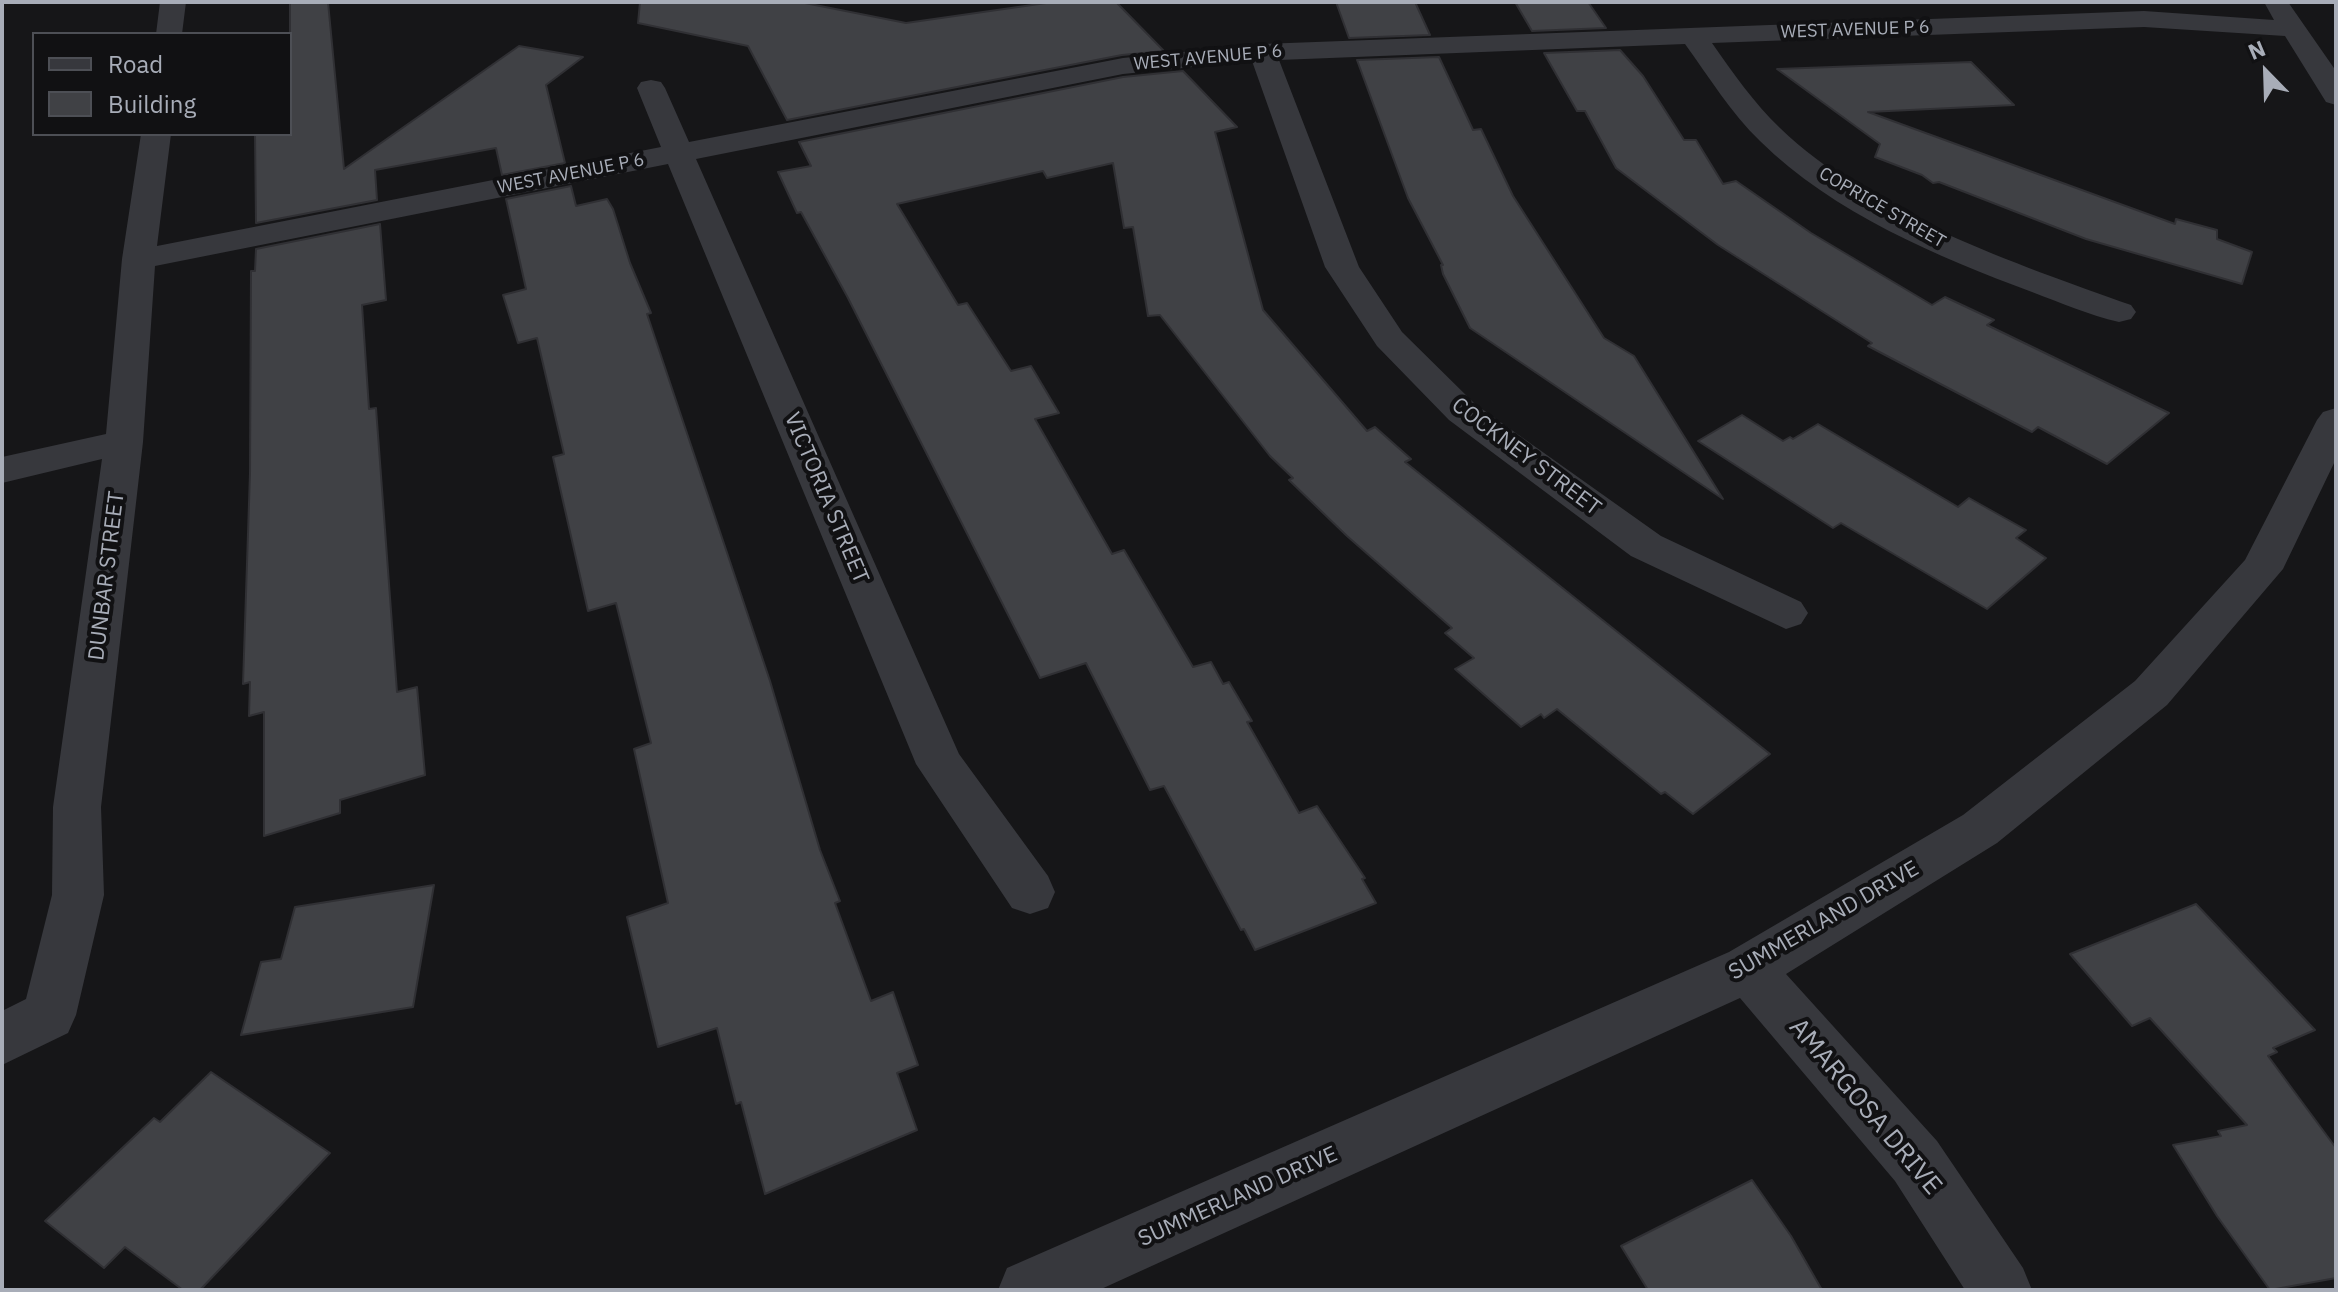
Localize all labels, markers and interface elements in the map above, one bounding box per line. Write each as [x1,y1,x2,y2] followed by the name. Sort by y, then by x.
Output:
[1780,17,1930,43] street label: WEST AVENUE P 6
[32,32,292,136] legend
[2226,32,2306,112] north arrow
[2243,33,2269,66] text: N
[1133,41,1283,75] street label: WEST AVENUE P 6
[108,48,163,80] text: Road
[108,88,196,120] text: Building
[496,149,646,199] street label: WEST AVENUE P 6
[1815,163,1949,253] street label: COPRICE STREET
[1446,392,1606,522] street label: COCKNEY STREET
[778,409,874,587] street label: VICTORIA STREET
[84,490,130,662] street label: DUNBAR STREET
[1724,856,1924,986] street label: SUMMERLAND DRIVE
[1782,1012,1948,1202] street label: AMARGOSA DRIVE
[1134,1141,1342,1253] street label: SUMMERLAND DRIVE

